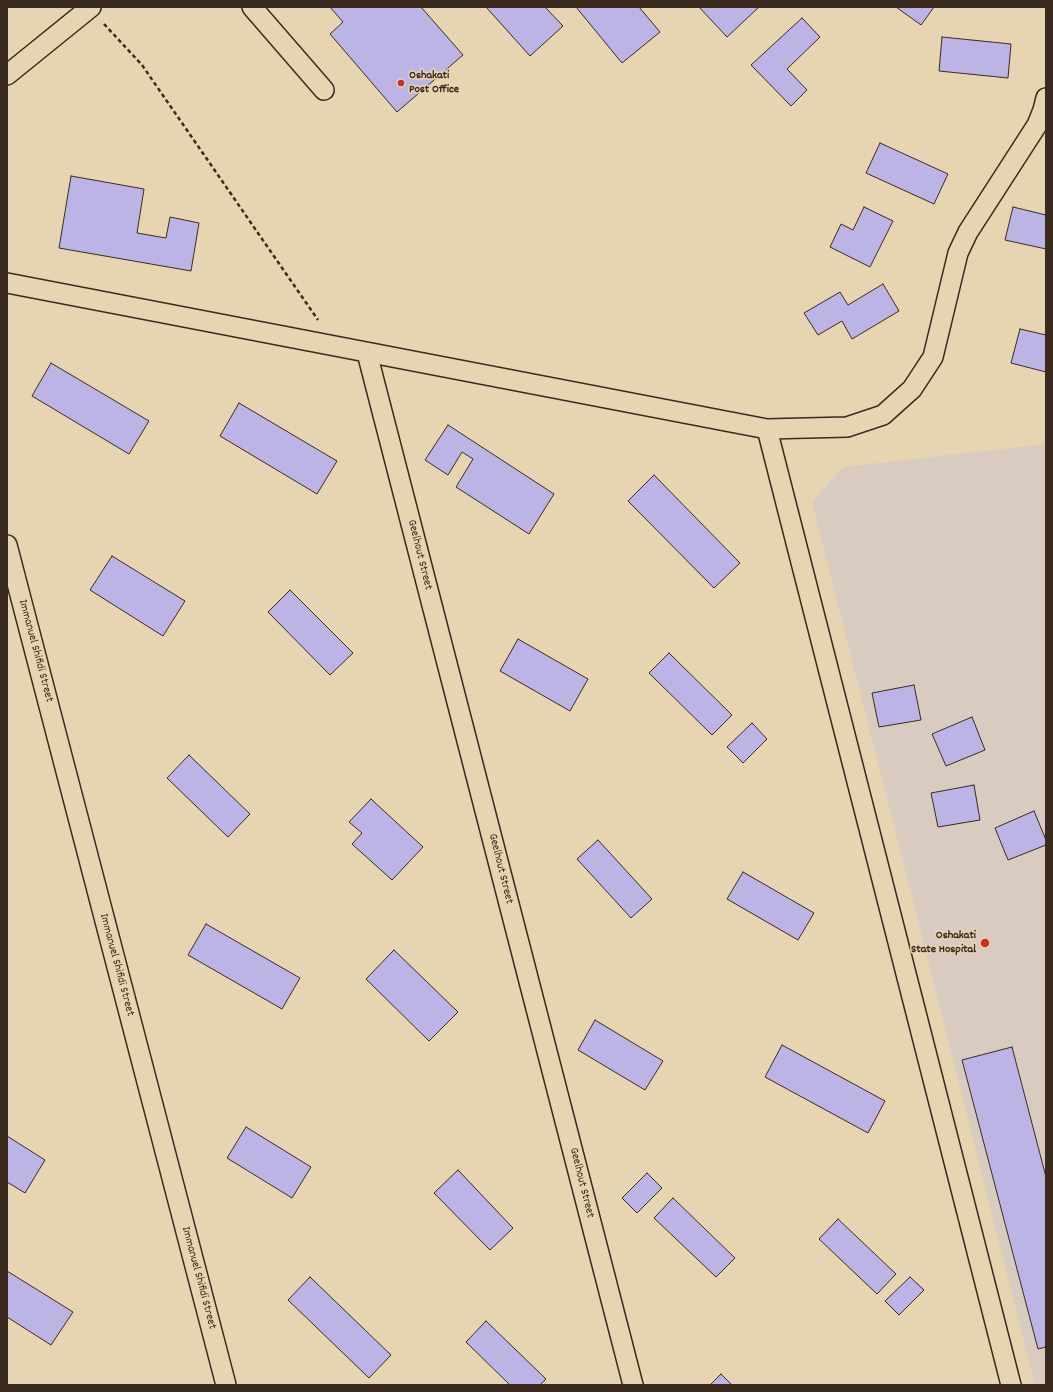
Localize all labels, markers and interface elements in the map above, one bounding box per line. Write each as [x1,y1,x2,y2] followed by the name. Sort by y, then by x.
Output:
[409,69,459,97] place label: Oshakati Post Office
[396,78,406,88] marker: Oshakati Post Office
[403,518,435,592] street label: Geelhout Street
[14,598,56,704] street label: Immanuel Shifidi Street
[484,832,516,906] street label: Geelhout Street
[95,912,137,1018] street label: Immanuel Shifidi Street
[911,929,976,957] place label: Oshakati State Hospital
[979,937,991,949] marker: Oshakati State Hospital
[565,1146,597,1220] street label: Geelhout Street
[177,1225,219,1331] street label: Immanuel Shifidi Street

